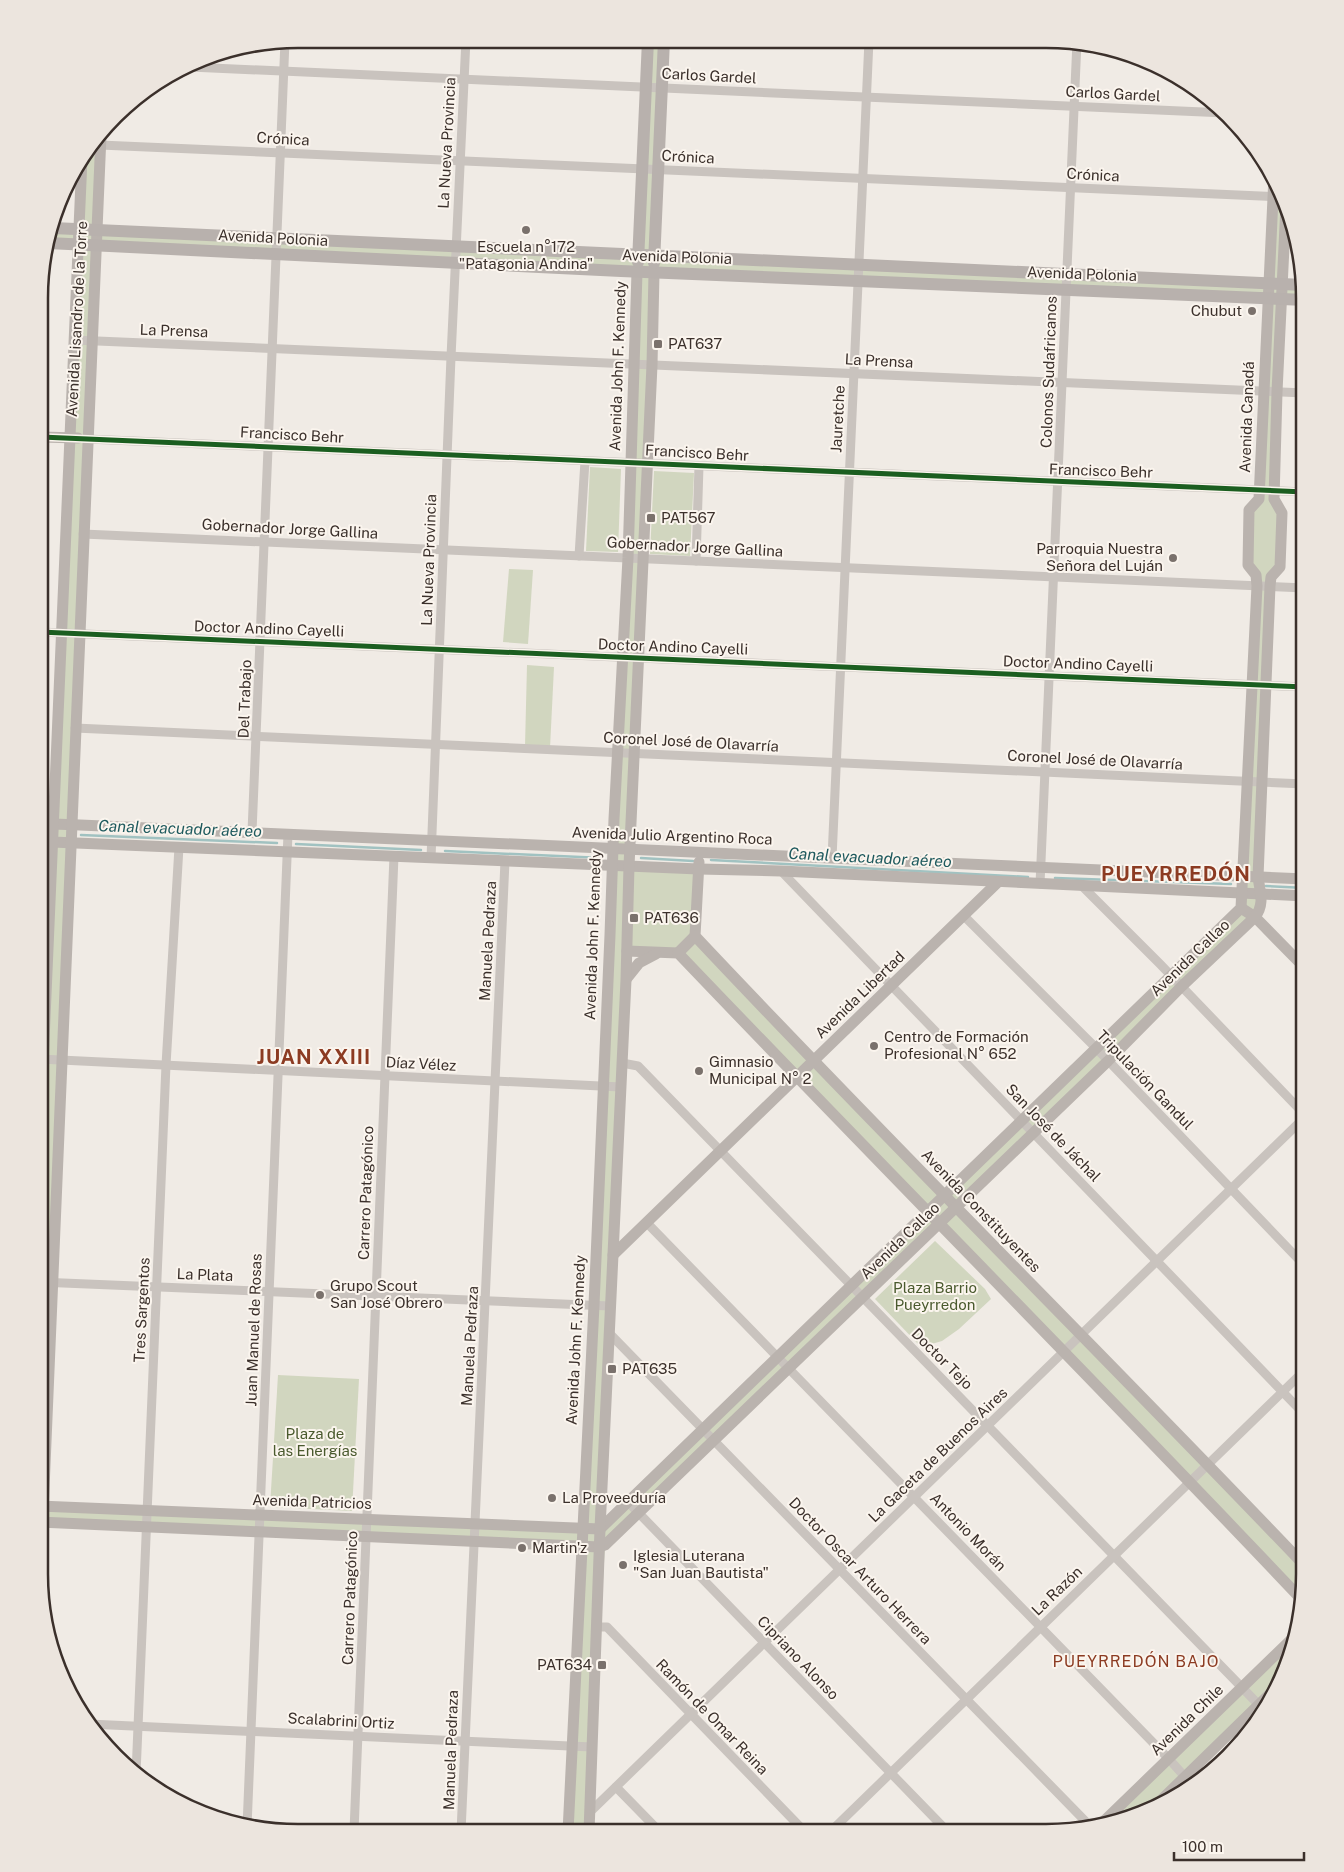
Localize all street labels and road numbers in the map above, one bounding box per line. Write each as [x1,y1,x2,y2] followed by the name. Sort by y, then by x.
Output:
[661,65,757,86] street label: Carlos Gardel
[435,77,458,209] street label: La Nueva Provincia
[1065,83,1161,104] street label: Carlos Gardel
[256,129,310,148] street label: Crónica
[661,147,715,166] street label: Crónica
[1066,165,1120,184] street label: Crónica
[63,220,90,417] street label: Avenida Lisandro de la Torre
[218,226,328,249] street label: Avenida Polonia
[622,246,732,267] street label: Avenida Polonia
[1027,263,1137,284] street label: Avenida Polonia
[606,281,629,451] street label: Avenida John F. Kennedy
[1037,296,1060,448] street label: Colonos Sudafricanos
[139,321,209,340] street label: La Prensa
[844,350,914,371] street label: La Prensa
[1236,361,1257,473] street label: Avenida Canadá
[827,385,848,453] street label: Jauretche
[240,423,345,446] street label: Francisco Behr
[645,441,750,464] street label: Francisco Behr
[1049,460,1153,481] street label: Francisco Behr
[418,494,439,626] street label: La Nueva Provincia
[201,515,379,542] street label: Gobernador Jorge Gallina
[606,533,784,560] street label: Gobernador Jorge Gallina
[194,617,344,640] street label: Doctor Andino Cayelli
[598,635,748,658] street label: Doctor Andino Cayelli
[1003,652,1153,675] street label: Doctor Andino Cayelli
[235,659,254,739] street label: Del Trabajo
[603,728,779,755] street label: Coronel José de Olavarría
[1007,746,1183,773] street label: Coronel José de Olavarría
[571,823,773,848] street label: Avenida Julio Argentino Roca
[581,850,604,1020] street label: Avenida John F. Kennedy
[476,881,499,1001] street label: Manuela Pedraza
[1147,916,1233,1000] street label: Avenida Callao
[811,948,908,1042] street label: Avenida Libertad
[1094,1027,1197,1133] street label: Tripulación Gandul
[385,1053,457,1074] street label: Díaz Vélez
[1002,1080,1104,1185] street label: San José de Jáchal
[355,1126,376,1260] street label: Carrero Patagónico
[918,1146,1044,1276] street label: Avenida Constituyentes
[857,1199,943,1283] street label: Avenida Callao
[242,1253,265,1407] street label: Juan Manuel de Rosas
[563,1255,588,1425] street label: Avenida John F. Kennedy
[130,1257,153,1363] street label: Tres Sargentos
[177,1265,234,1284] street label: La Plata
[458,1286,481,1406] street label: Manuela Pedraza
[908,1325,976,1393] street label: Doctor Tejo
[865,1384,1011,1525] street label: La Gaceta de Buenos Aires
[927,1489,1010,1574] street label: Antonio Morán
[252,1491,372,1512] street label: Avenida Patricios
[786,1494,935,1647] street label: Doctor Oscar Arturo Herrera
[339,1531,360,1665] street label: Carrero Patagónico
[1028,1563,1085,1619] street label: La Razón
[754,1612,843,1703] street label: Cipriano Alonso
[653,1655,772,1778] street label: Ramón de Omar Reina
[1147,1681,1227,1759] street label: Avenida Chile
[440,1690,461,1810] street label: Manuela Pedraza
[287,1709,395,1732] street label: Scalabrini Ortiz

